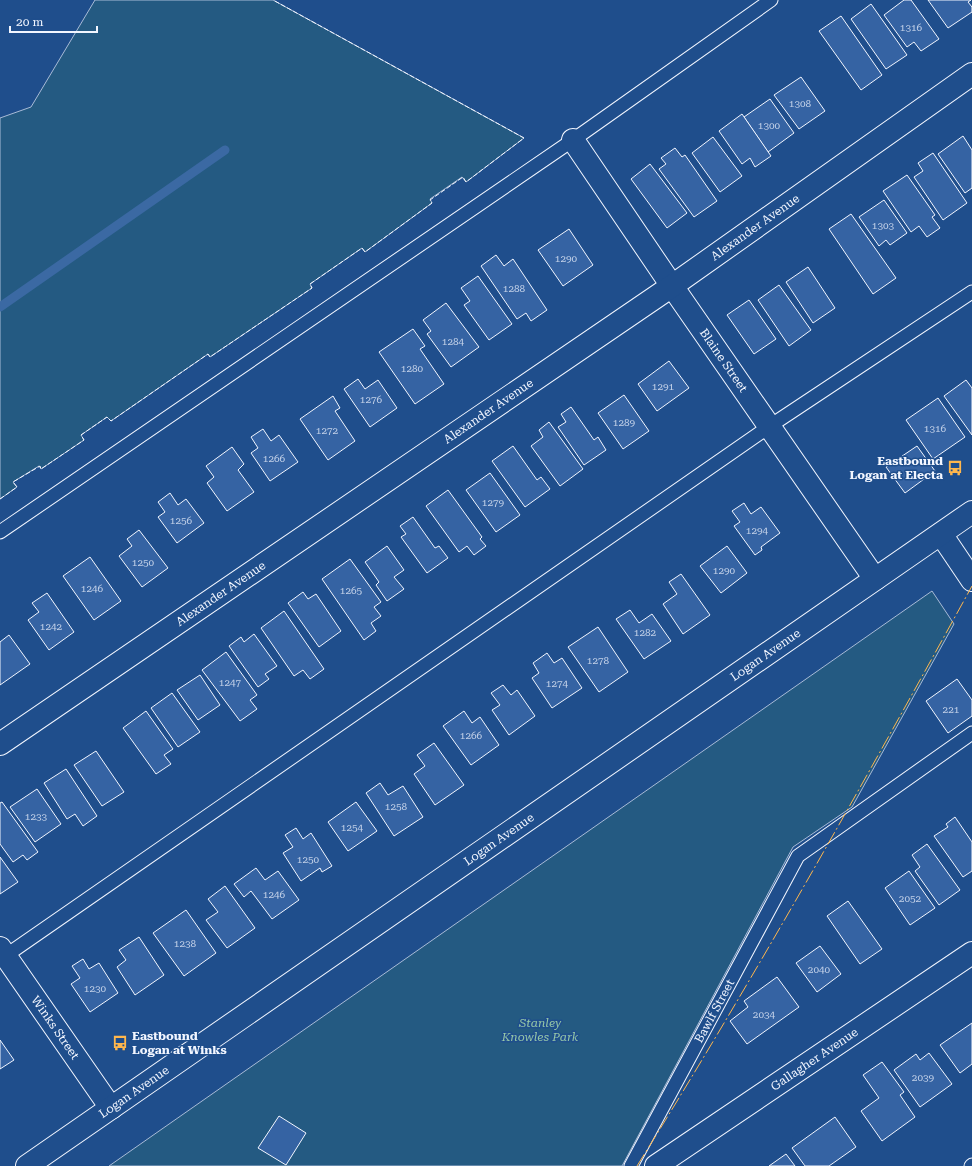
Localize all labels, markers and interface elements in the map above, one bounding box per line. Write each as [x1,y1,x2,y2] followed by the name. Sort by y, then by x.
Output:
[10,8,97,34] scale bar
[16,15,43,29] text: 20 m
[900,22,923,33] house number: 1316
[789,98,812,109] house number: 1308
[758,120,781,131] house number: 1300
[708,191,802,263] street label: Alexander Avenue
[872,220,895,231] house number: 1303
[555,253,578,264] house number: 1290
[503,283,526,294] house number: 1288
[697,326,751,395] street label: Blaine Street
[442,336,465,347] house number: 1284
[401,363,424,374] house number: 1280
[441,375,536,447] street label: Alexander Avenue
[652,381,675,392] house number: 1291
[360,394,383,405] house number: 1276
[613,417,636,428] house number: 1289
[924,423,947,434] house number: 1316
[316,425,339,436] house number: 1272
[263,453,286,464] house number: 1266
[849,454,943,482] place label: Eastbound Logan at Electa
[946,459,964,477] bus stop icon: Eastbound Logan at Electa
[482,497,505,508] house number: 1279
[170,515,193,526] house number: 1256
[746,525,769,536] house number: 1294
[132,557,155,568] house number: 1250
[173,558,268,629] street label: Alexander Avenue
[713,565,736,576] house number: 1290
[81,583,104,594] house number: 1246
[340,585,363,596] house number: 1265
[40,621,63,632] house number: 1242
[728,626,803,684] street label: Logan Avenue
[634,627,657,638] house number: 1282
[587,655,610,666] house number: 1278
[219,677,242,688] house number: 1247
[546,678,569,689] house number: 1274
[943,704,960,715] house number: 221
[460,730,483,741] house number: 1266
[385,801,408,812] house number: 1258
[461,810,537,868] street label: Logan Avenue
[25,811,48,822] house number: 1233
[341,822,364,833] house number: 1254
[297,854,320,865] house number: 1250
[263,889,286,900] house number: 1246
[899,893,922,904] house number: 2052
[174,938,197,949] house number: 1238
[808,964,831,975] house number: 2040
[692,976,737,1045] street label: Bawlf Street
[84,983,107,994] house number: 1230
[28,993,82,1063] street label: Winks Street
[753,1009,776,1020] house number: 2034
[501,1016,579,1044] park label: Stanley Knowles Park
[768,1025,861,1094] street label: Gallagher Avenue
[132,1029,227,1057] place label: Eastbound Logan at Winks
[111,1034,129,1052] bus stop icon: Eastbound Logan at Winks
[96,1063,172,1121] street label: Logan Avenue
[912,1072,935,1083] house number: 2039

